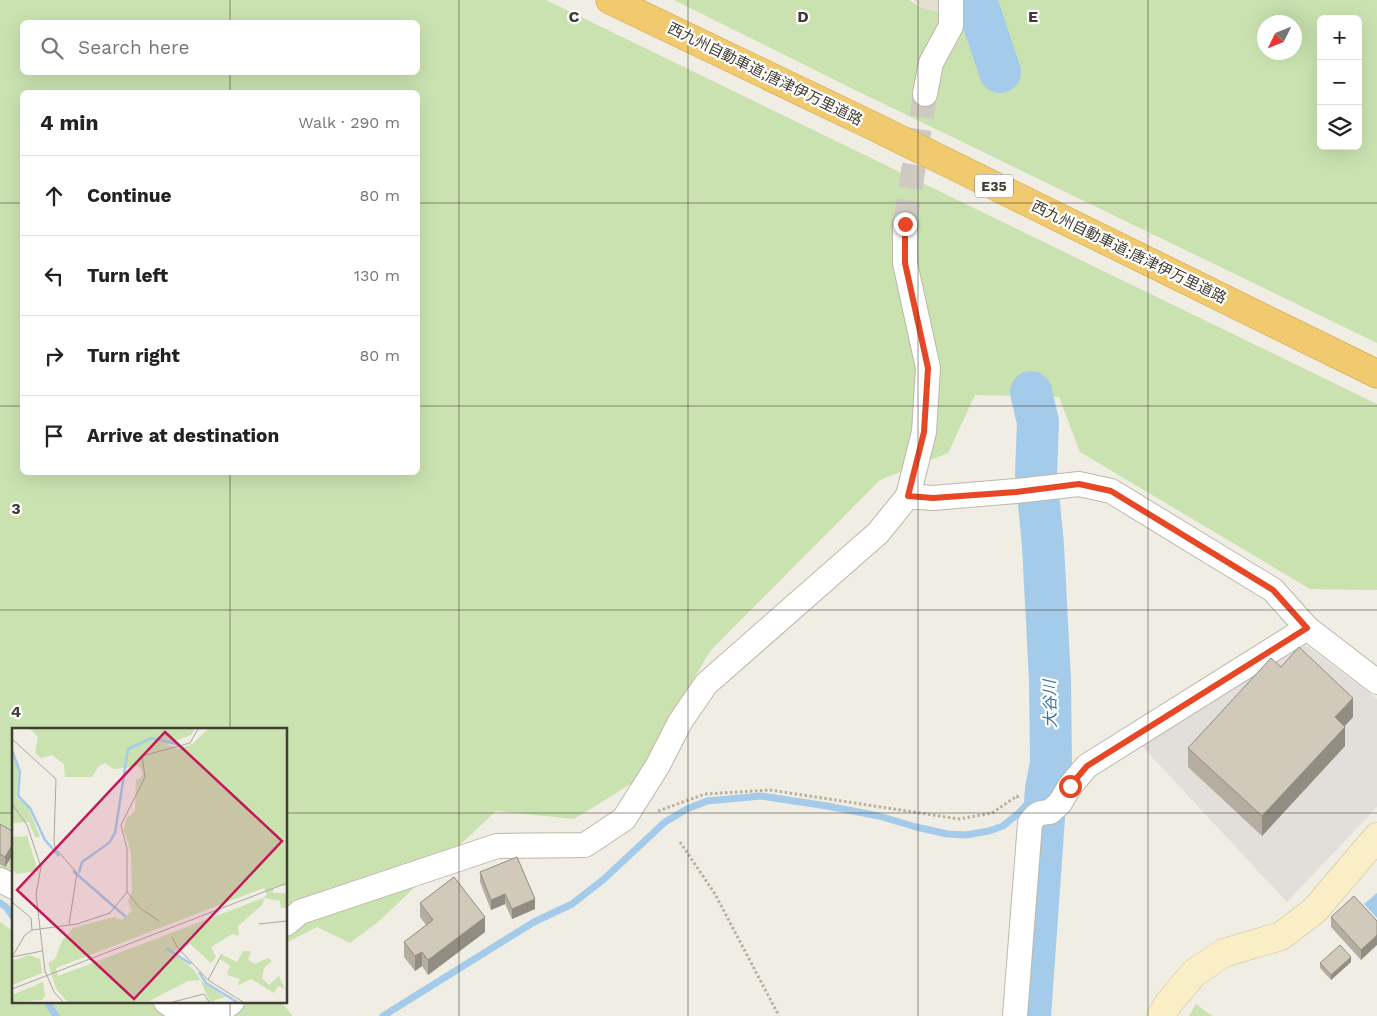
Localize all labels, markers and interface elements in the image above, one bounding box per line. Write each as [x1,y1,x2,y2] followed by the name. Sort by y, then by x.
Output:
[569,7,580,26] text: C
[797,7,809,26] text: D
[1028,7,1038,26] text: E
[1257,15,1302,60] north arrow
[1317,15,1362,150] map controls
[1317,15,1362,60] button: +
[665,19,865,129] street label: 西九州自動車道;唐津伊万里道路
[20,20,420,75] search box
[38,34,66,62] icon: search
[78,36,189,59] text: Search here
[1317,60,1362,105] button: −
[1317,105,1362,150] button: layers
[40,110,98,135] text: 4 min
[298,113,400,132] text: Walk · 290 m
[975,175,1013,198] road number: E35
[40,182,68,210] icon: ahead
[87,184,171,207] text: Continue
[359,186,400,205] text: 80 m
[1029,197,1229,307] street label: 西九州自動車道;唐津伊万里道路
[894,213,917,236] route end
[40,262,68,290] icon: left
[87,264,168,287] text: Turn left
[354,266,400,285] text: 130 m
[40,342,68,370] icon: right
[87,344,180,367] text: Turn right
[359,346,400,365] text: 80 m
[40,422,68,450] icon: arrive
[87,424,279,447] text: Arrive at destination
[11,499,21,518] text: 3
[1040,678,1060,728] water label: 大谷川
[11,702,21,721] text: 4
[12,728,288,1004] inset map
[1059,775,1082,798] route start

